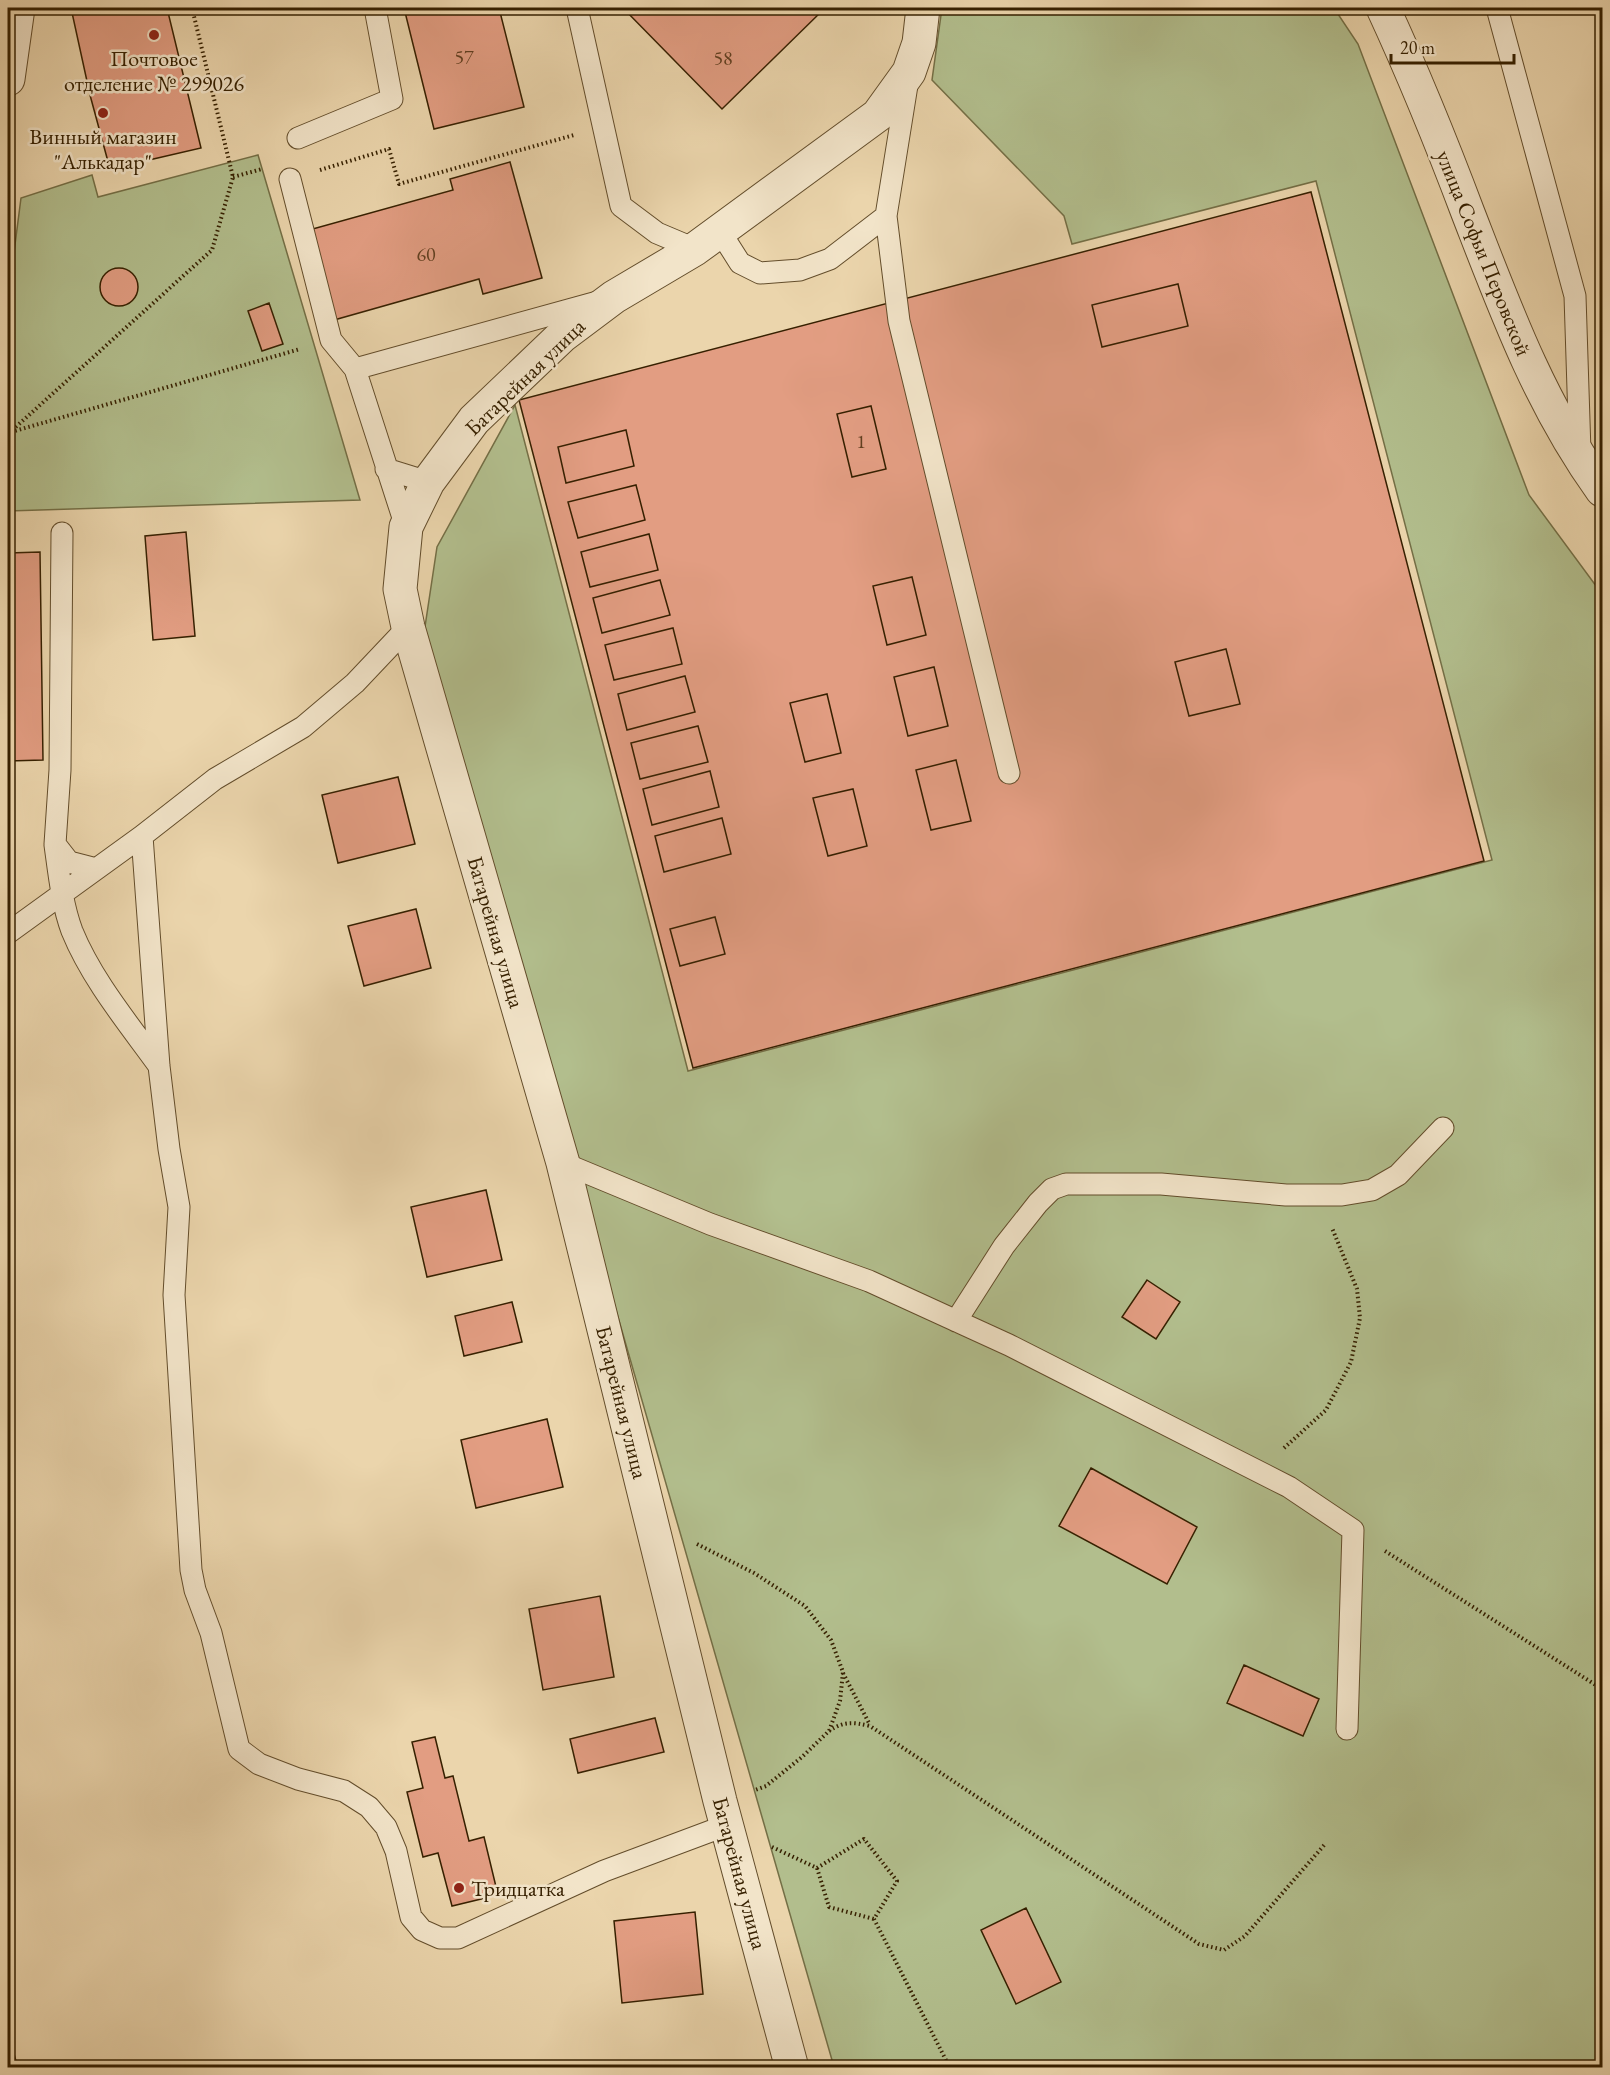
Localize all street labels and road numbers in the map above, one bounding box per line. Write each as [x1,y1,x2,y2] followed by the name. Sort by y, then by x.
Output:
[1429,146,1539,360] street label: улица Софьи Перовской
[458,312,592,442] street label: Батарейная улица
[460,853,532,1012] street label: Батарейная улица
[589,1322,655,1482] street label: Батарейная улица
[706,1793,774,1953] street label: Батарейная улица

